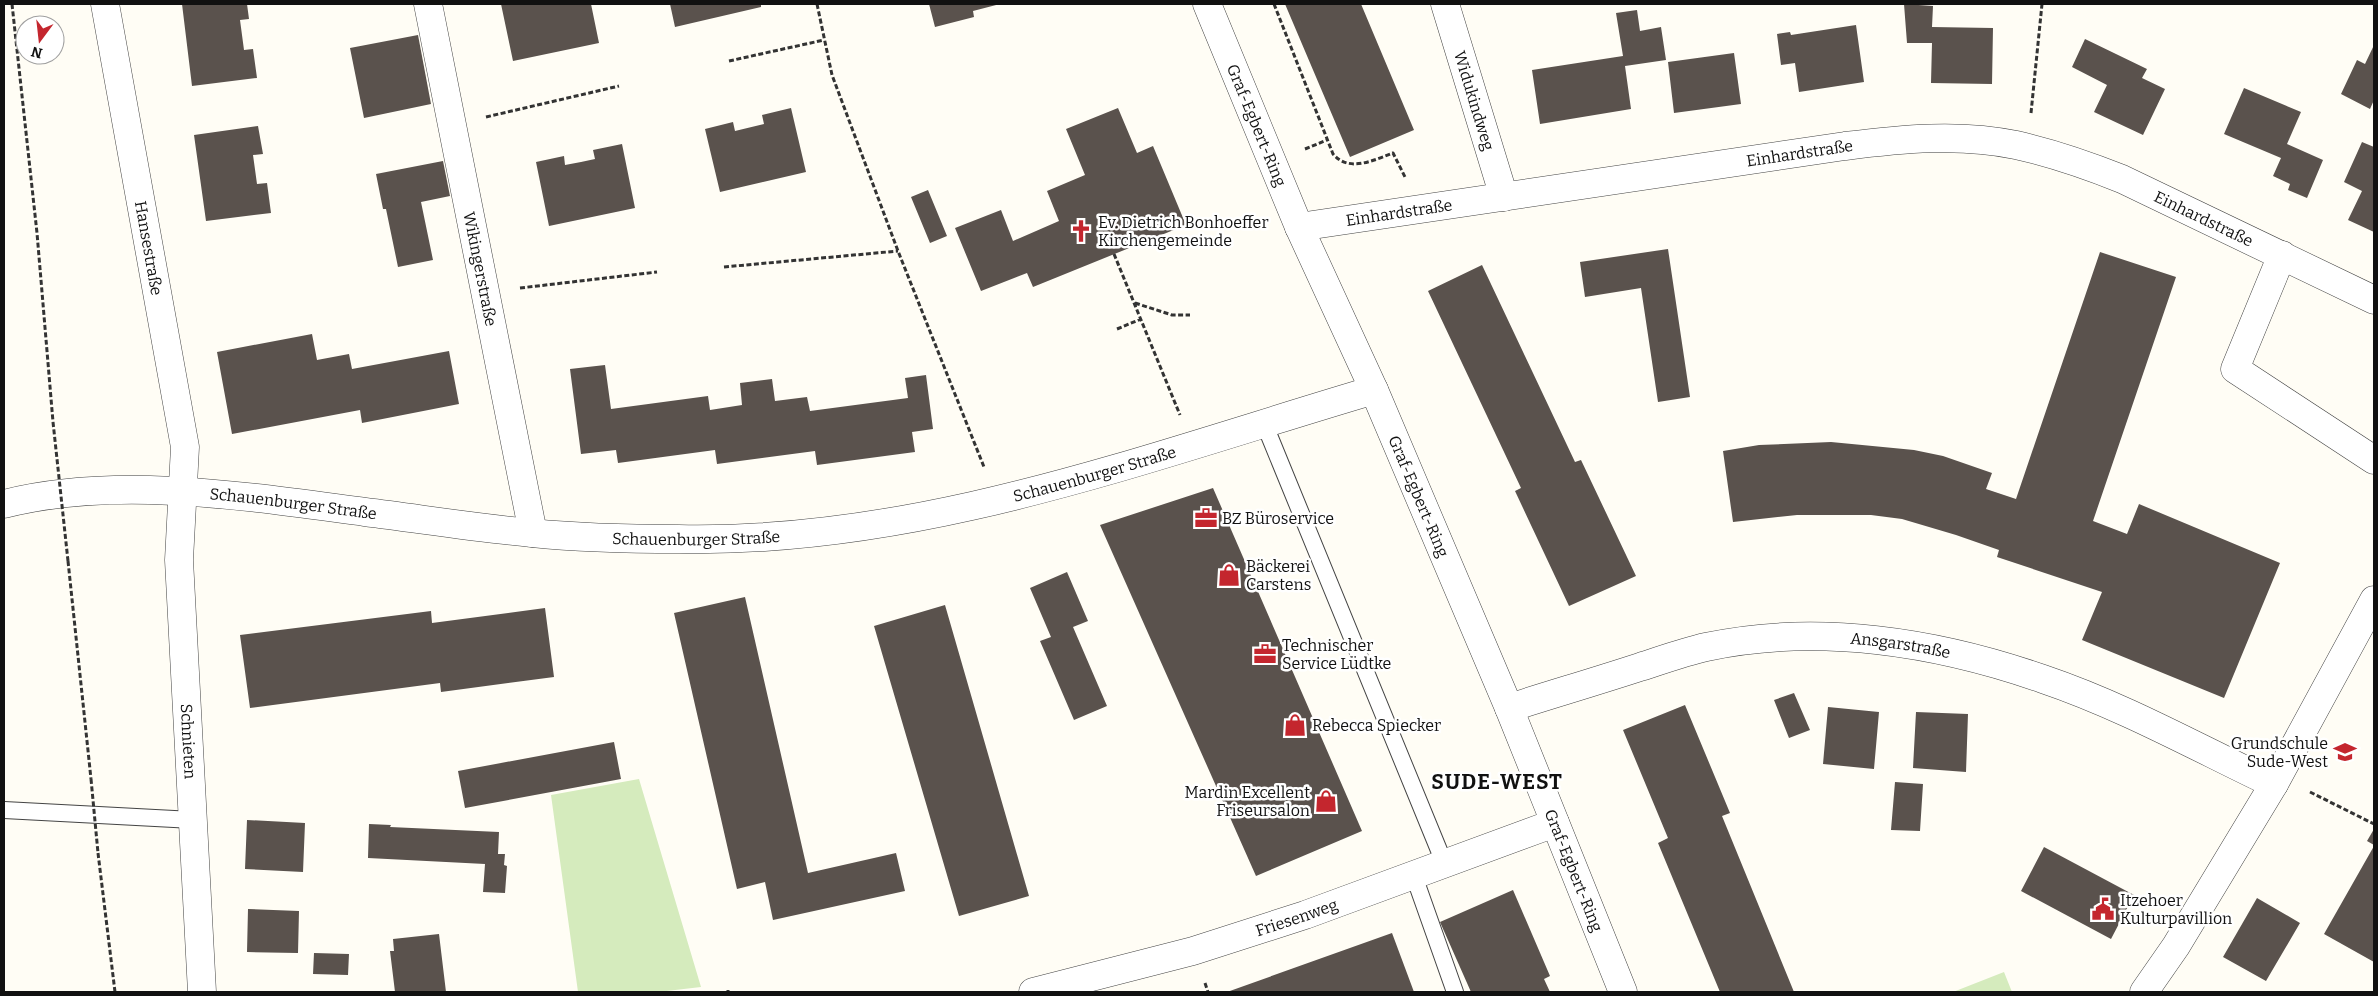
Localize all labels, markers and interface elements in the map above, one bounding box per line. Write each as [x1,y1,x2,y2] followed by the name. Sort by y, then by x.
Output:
[15,15,65,65] north arrow
[29,42,44,62] text: N
[1450,49,1498,153] street label: Widukindweg
[1223,61,1290,189] street label: Graf-Egbert-Ring
[1745,136,1854,171] street label: Einhardstraße
[2151,187,2256,251] street label: Einhardstraße
[1344,195,1454,230] street label: Einhardstraße
[131,199,166,297] street label: Hansestraße
[459,210,501,328] street label: Wikingerstraße
[1098,213,1268,250] place label: Ev. Dietrich Bonhoeffer Kirchengemeinde
[1068,218,1094,244] church icon: Ev. Dietrich Bonhoeffer Kirchengemeinde
[1384,433,1453,560] street label: Graf-Egbert-Ring
[1011,442,1178,506] street label: Schauenburger Straße
[209,484,378,523] street label: Schauenburger Straße
[1193,505,1219,531] office icon: BZ Büroservice
[1222,509,1334,528] place label: BZ Büroservice
[612,527,781,549] street label: Schauenburger Straße
[1246,557,1311,594] place label: Bäckerei Carstens
[1216,562,1242,588] shop icon: Bäckerei Carstens
[1850,629,1952,662] street label: Ansgarstraße
[1282,636,1391,673] place label: Technischer Service Lüdtke
[1252,641,1278,667] office icon: Technischer Service Lüdtke
[177,703,200,780] street label: Schnieten
[1282,712,1308,738] shop icon: Rebecca Spiecker
[1312,716,1441,735] place label: Rebecca Spiecker
[2231,734,2328,771] place label: Grundschule Sude-West
[2332,739,2358,765] school or university icon: Grundschule Sude-West
[1431,769,1563,795] district label: SUDE-WEST
[1185,783,1310,820] place label: Mardin Excellent Friseursalon
[1313,788,1339,814] shop icon: Mardin Excellent Friseursalon
[1541,806,1607,935] street label: Graf-Egbert-Ring
[2120,891,2232,928] place label: Itzehoer Kulturpavillion
[1253,895,1340,940] street label: Friesenweg
[2090,896,2116,922] public building icon: Itzehoer Kulturpavillion

